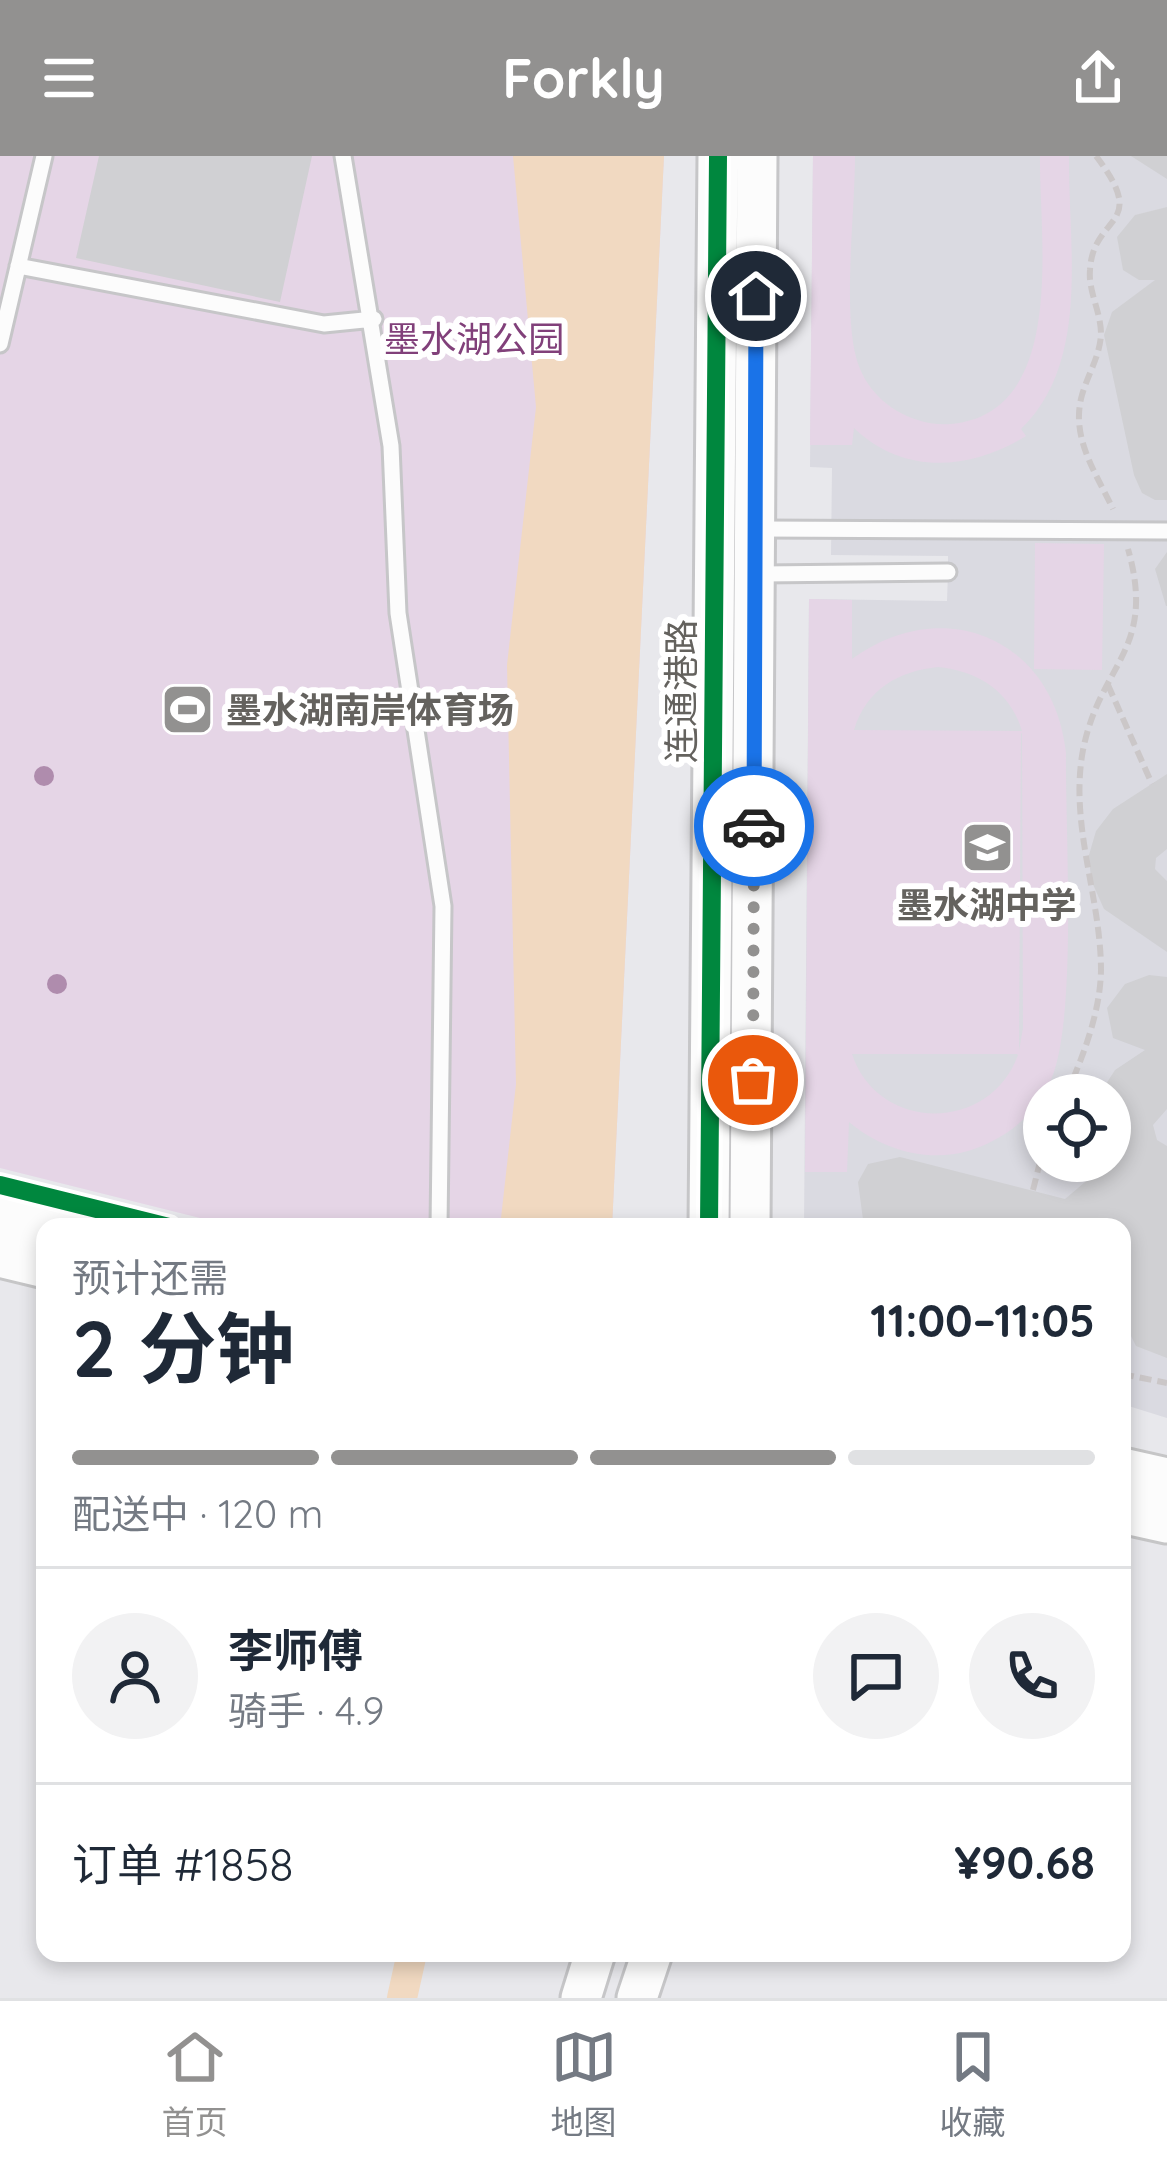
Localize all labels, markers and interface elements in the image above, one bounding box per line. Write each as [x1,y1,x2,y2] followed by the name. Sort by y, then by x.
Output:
[502,44,665,112] text: Forkly
[36,45,102,111] icon: menu
[1065,45,1131,111] icon: share
[705,245,807,347] pin
[723,263,789,329] icon: home
[384,316,564,361] park label: 墨水湖公园
[658,619,703,763] street label: 连通港路
[159,681,215,737] sports icon: 墨水湖南岸体育场
[226,687,514,732] place label: 墨水湖南岸体育场
[694,766,814,886] courier
[721,793,787,859] icon: car
[959,820,1015,876] school or university icon: 墨水湖中学
[897,882,1077,927] place label: 墨水湖中学
[702,1029,804,1131] pin
[720,1047,786,1113] icon: bag
[1023,1074,1131,1182] map controls
[1023,1074,1131,1182] button: locate
[72,1253,228,1302] text: 预计还需
[870,1292,1095,1348] text: 11:00–11:05
[72,1299,294,1397] text: 2 分钟
[72,1489,323,1538] text: 配送中 · 120 m
[72,1613,198,1739] button: person
[813,1613,939,1739] button: chat
[969,1613,1095,1739] button: phone
[228,1622,363,1678] text: 李师傅
[228,1686,384,1735] text: 骑手 · 4.9
[954,1834,1095,1890] text: ¥90.68
[72,1836,294,1892] text: 订单 #1858
[162,2024,228,2144] tab: 首页
[551,2024,617,2144] tab: 地图
[940,2024,1006,2144] tab: 收藏

